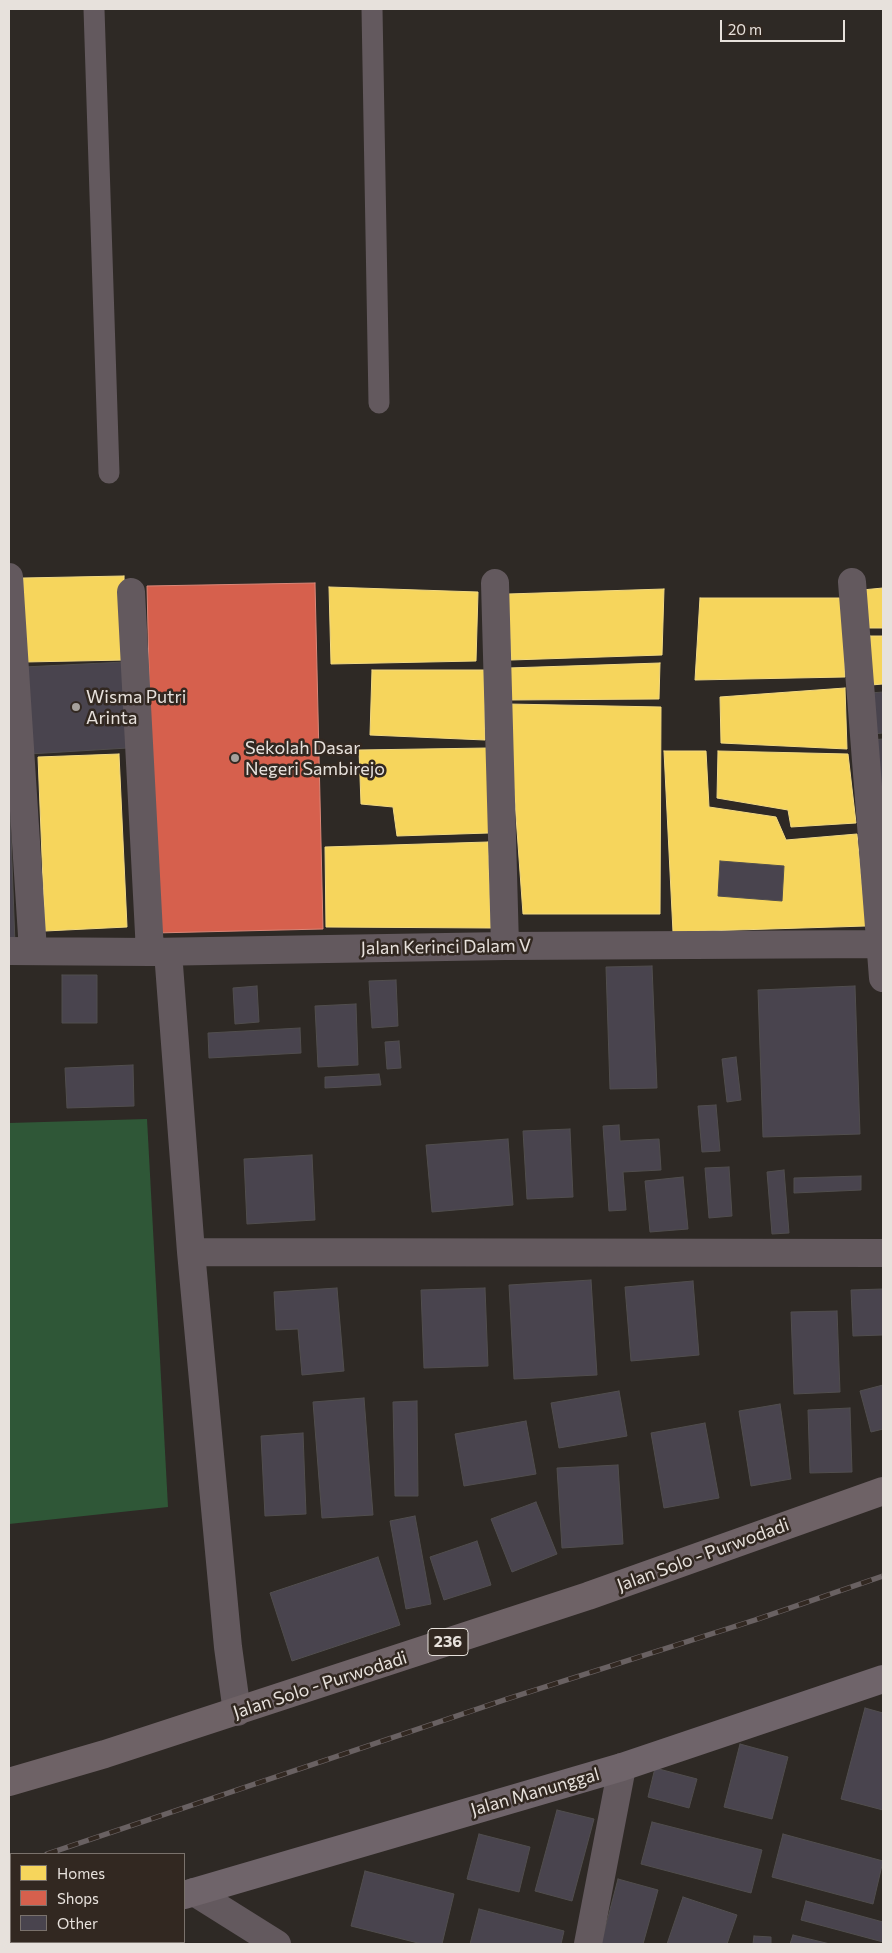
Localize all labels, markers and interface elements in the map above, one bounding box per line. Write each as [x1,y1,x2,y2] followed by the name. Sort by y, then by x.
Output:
[722,10,847,42] scale bar
[728,20,762,38] text: 20 m
[86,686,186,729] place label: Wisma Putri Arinta
[70,701,82,713] marker: Wisma Putri Arinta
[245,737,385,780] place label: Sekolah Dasar Negeri Sambirejo
[229,752,241,764] marker: Sekolah Dasar Negeri Sambirejo
[361,935,531,959] street label: Jalan Kerinci Dalam V
[614,1514,792,1596] street label: Jalan Solo - Purwodadi
[428,1628,468,1655] road number: 236
[230,1647,410,1723] street label: Jalan Solo - Purwodadi
[468,1763,602,1821] street label: Jalan Manunggal
[10,1853,185,1943] legend
[57,1864,105,1882] text: Homes
[57,1889,99,1907] text: Shops
[57,1914,98,1932] text: Other

